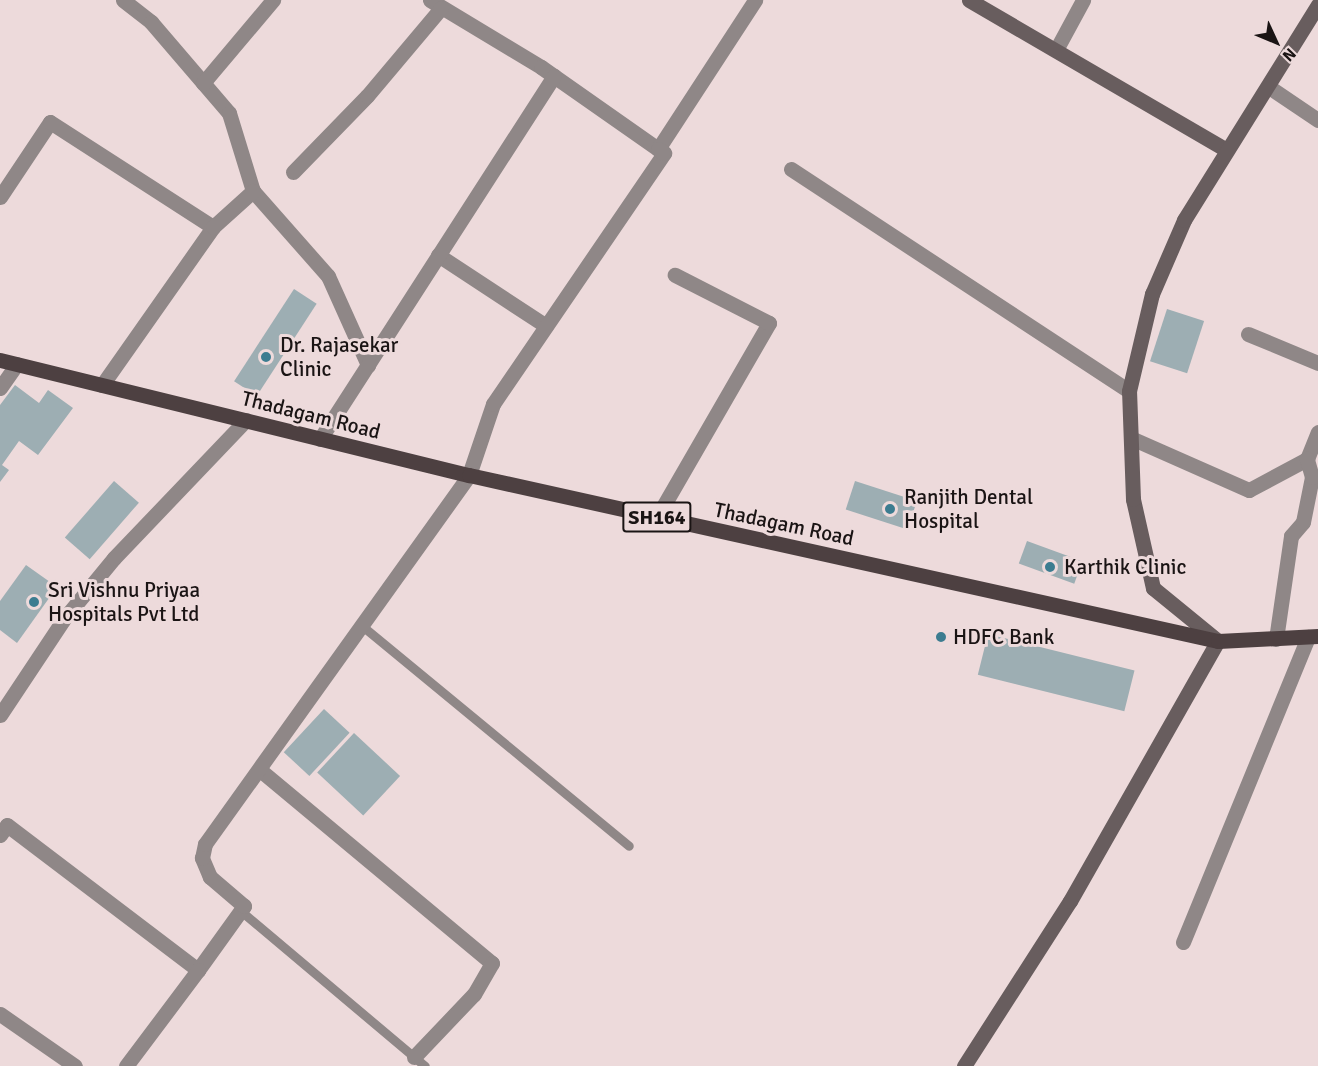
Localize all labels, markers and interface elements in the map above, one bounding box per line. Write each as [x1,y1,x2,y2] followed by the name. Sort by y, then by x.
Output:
[1246,12,1306,72] north arrow
[1278,44,1300,65] text: N
[280,332,398,382] place label: Dr. Rajasekar Clinic
[257,348,275,366] marker: Dr. Rajasekar Clinic
[239,386,383,444] street label: Thadagam Road
[904,484,1033,534] place label: Ranjith Dental Hospital
[712,497,856,551] street label: Thadagam Road
[621,500,693,534] road number: SH164
[881,500,899,518] marker: Ranjith Dental Hospital
[1064,554,1186,580] place label: Karthik Clinic
[1041,558,1059,576] marker: Karthik Clinic
[48,577,200,627] place label: Sri Vishnu Priyaa Hospitals Pvt Ltd
[25,593,43,611] marker: Sri Vishnu Priyaa Hospitals Pvt Ltd
[953,624,1054,650] place label: HDFC Bank
[934,630,948,644] marker: HDFC Bank

